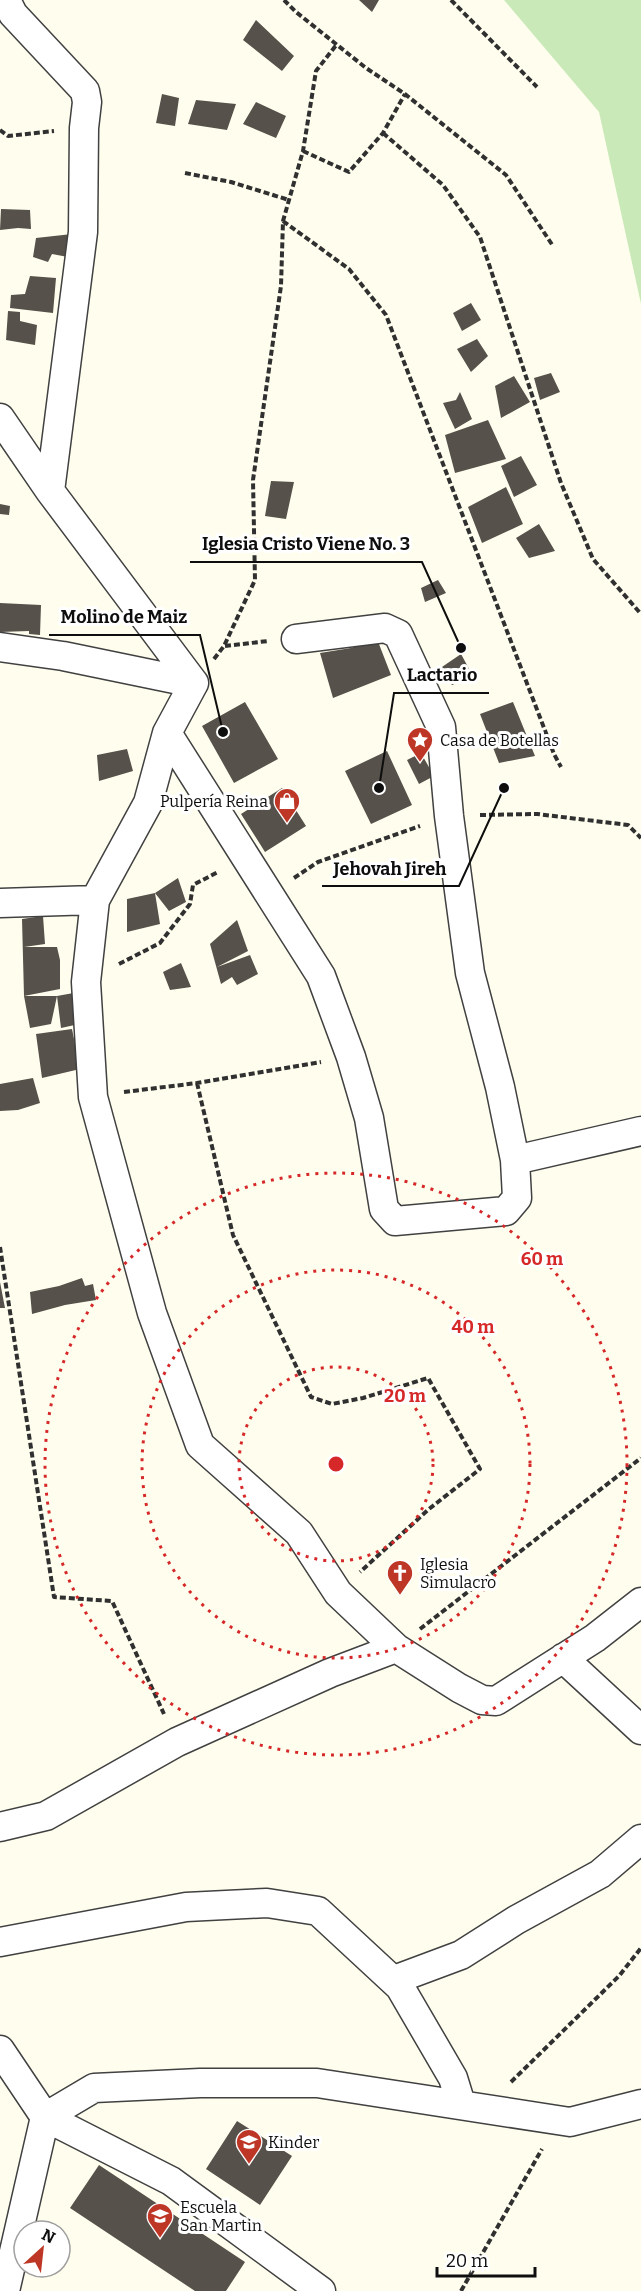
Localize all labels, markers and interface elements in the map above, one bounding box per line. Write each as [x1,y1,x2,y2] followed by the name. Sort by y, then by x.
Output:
[190,526,422,562] callout: Iglesia Cristo Viene No. 3
[202,533,410,555] text: Iglesia Cristo Viene No. 3
[49,599,200,635] callout: Molino de Maiz
[61,606,187,628] text: Molino de Maiz
[394,657,489,693] callout: Lactario
[407,664,477,686] text: Lactario
[405,725,435,763] place icon: Casa de Botellas
[440,731,559,750] place label: Casa de Botellas
[272,786,302,824] shop icon: Pulpería Reina
[160,792,268,811] place label: Pulpería Reina
[322,850,459,886] callout: Jehovah Jireh
[333,858,447,880] text: Jehovah Jireh
[521,1248,563,1270] text: 60 m
[452,1316,494,1338] text: 40 m
[384,1385,426,1407] text: 20 m
[326,1454,346,1474] centre of rings
[420,1555,496,1592] place label: Iglesia Simulacro
[385,1558,415,1596] church icon: Iglesia Simulacro
[234,2127,264,2165] school or university icon: Kinder
[268,2133,319,2152] place label: Kinder
[180,2198,262,2235] place label: Escuela San Martin
[145,2201,175,2239] school or university icon: Escuela San Martin
[12,2219,72,2279] north arrow
[39,2225,58,2247] text: N
[437,2240,534,2278] scale bar
[446,2250,488,2272] text: 20 m

